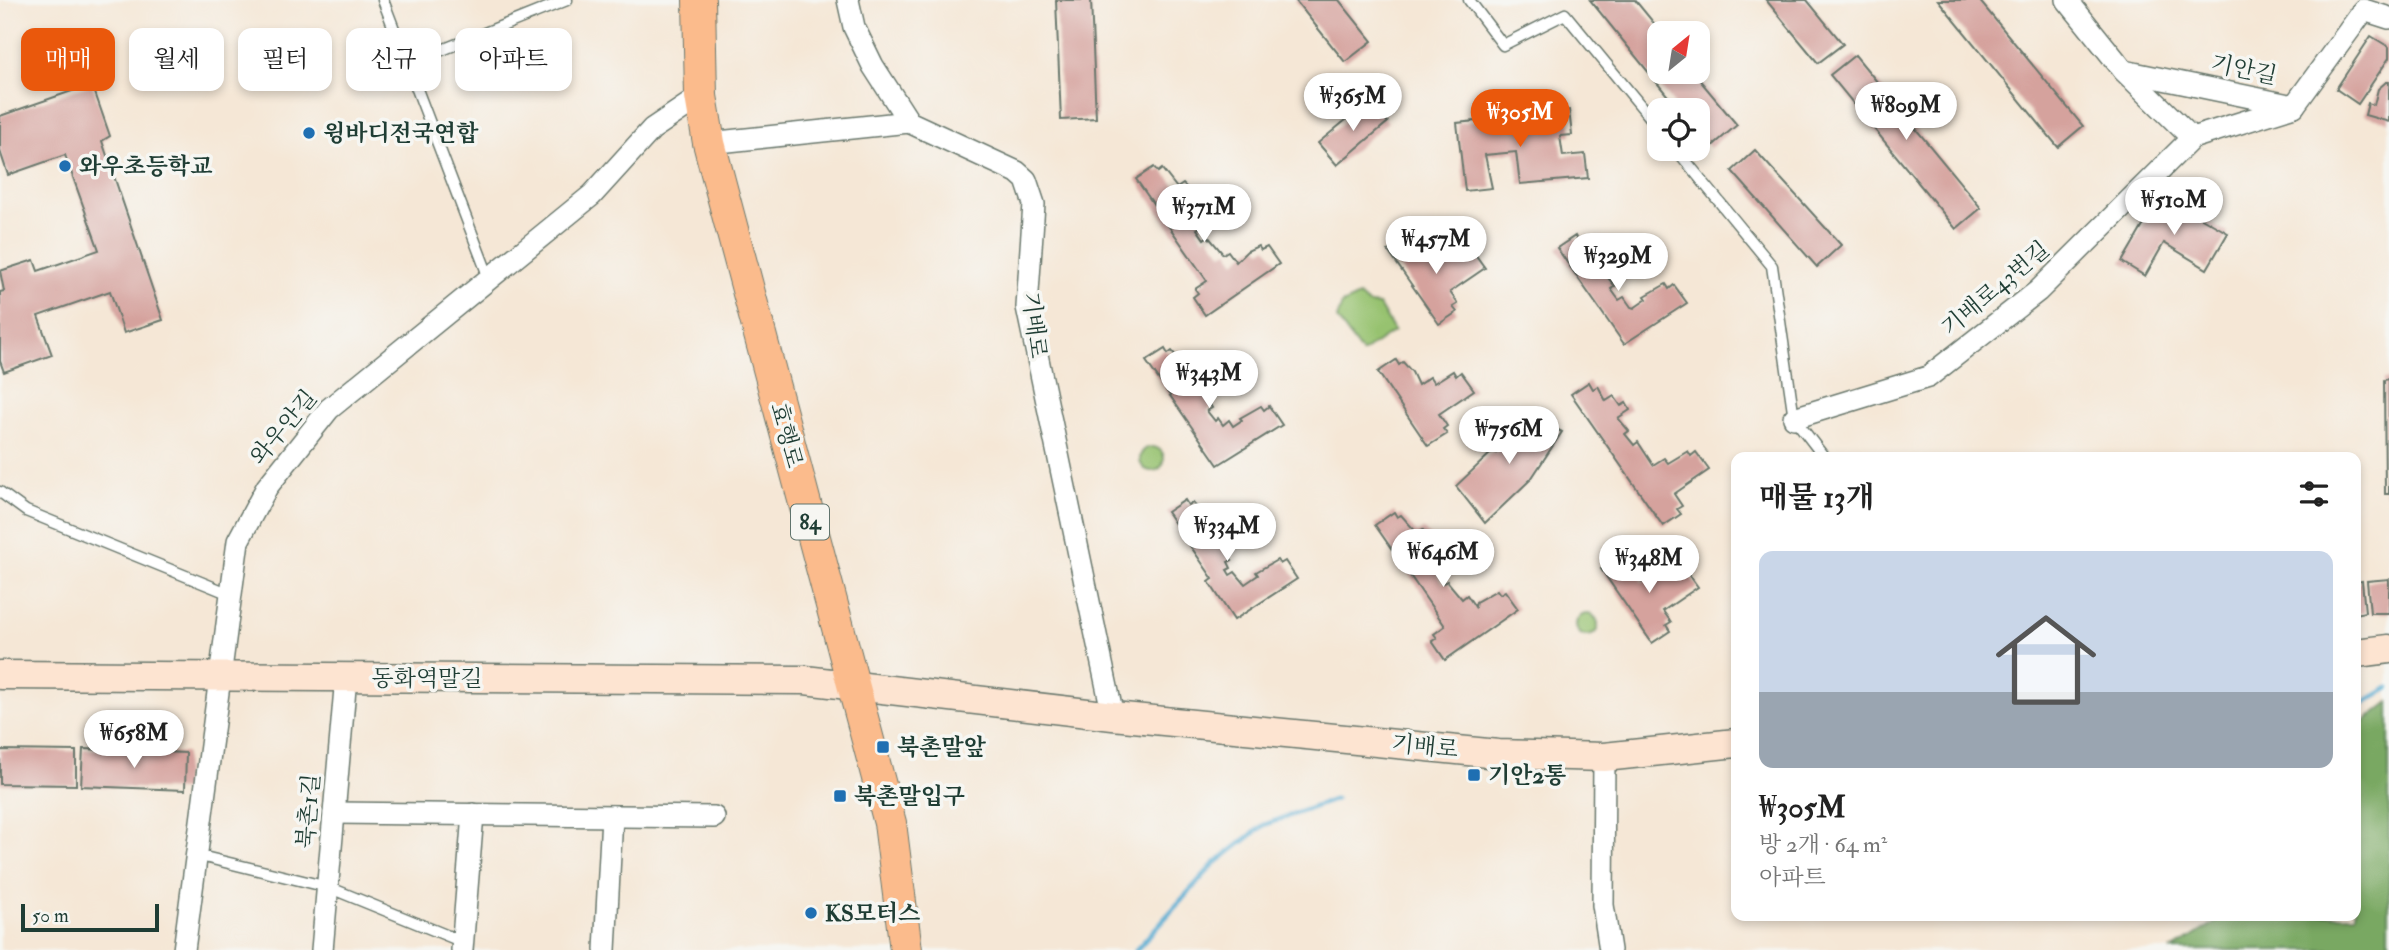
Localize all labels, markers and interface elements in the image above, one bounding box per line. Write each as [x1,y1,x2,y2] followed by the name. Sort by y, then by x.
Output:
[1647,21,1710,84] north arrow
[1647,21,1710,161] map controls
[21,28,115,91] chip: 매매
[129,28,224,91] chip: 월세
[238,28,332,91] chip: 필터
[346,28,441,91] chip: 신규
[455,28,572,91] chip: 아파트
[2208,48,2280,91] street label: 기안길
[1304,74,1402,133] pin: ₩365M
[1320,81,1386,110] text: ₩365M
[1857,82,1955,142] pin: ₩809M
[1471,90,1569,149] pin: ₩305M
[1871,90,1941,119] text: ₩809M
[1487,97,1553,126] text: ₩305M
[1647,98,1710,161] button: locate
[323,119,479,148] place label: 윙바디전국연합
[301,125,317,141] marker: 윙바디전국연합
[79,152,213,181] place label: 와우초등학교
[57,158,73,174] marker: 와우초등학교
[2125,177,2223,237] pin: ₩510M
[1155,184,1253,244] pin: ₩371M
[2141,185,2207,214] text: ₩510M
[1172,192,1236,221] text: ₩371M
[1387,216,1485,276] pin: ₩457M
[1402,224,1470,253] text: ₩457M
[1569,233,1667,293] pin: ₩329M
[1935,235,2055,342] street label: 기배로43번길
[1584,241,1652,270] text: ₩329M
[1016,290,1053,360] street label: 기배로
[1160,350,1258,410] pin: ₩343M
[1176,358,1242,387] text: ₩343M
[244,384,323,471] street label: 와우안길
[764,399,809,471] street label: 효행로
[1460,406,1558,466] pin: ₩756M
[1475,414,1543,443] text: ₩756M
[2295,475,2333,513] icon: filters
[1759,479,1874,516] text: 매물 13개
[791,504,829,540] road number: 84
[1178,504,1276,563] pin: ₩334M
[1194,511,1260,540] text: ₩334M
[1394,530,1492,589] pin: ₩646M
[1600,536,1698,595] pin: ₩348M
[1407,537,1479,566] text: ₩646M
[1615,543,1683,572] text: ₩348M
[1983,597,2109,723] icon: home
[371,664,483,693] street label: 동화역말길
[85,710,183,770] pin: ₩658M
[100,718,168,747] text: ₩658M
[1390,729,1460,764] street label: 기배로
[897,733,987,762] place label: 북촌말앞
[875,739,891,755] marker: 북촌말앞
[1488,761,1566,790] place label: 기안2통
[1466,767,1482,783] marker: 기안2통
[291,772,326,850] street label: 북촌1길
[854,782,965,811] place label: 북촌말입구
[832,788,848,804] marker: 북촌말입구
[1759,789,1846,826] text: ₩305M
[1759,830,1887,859] text: 방 2개 · 64 m²
[1759,863,1826,892] text: 아파트
[825,899,920,928] place label: KS모터스
[21,901,159,933] scale bar
[32,904,69,928] text: 50 m
[803,905,819,921] marker: KS모터스

